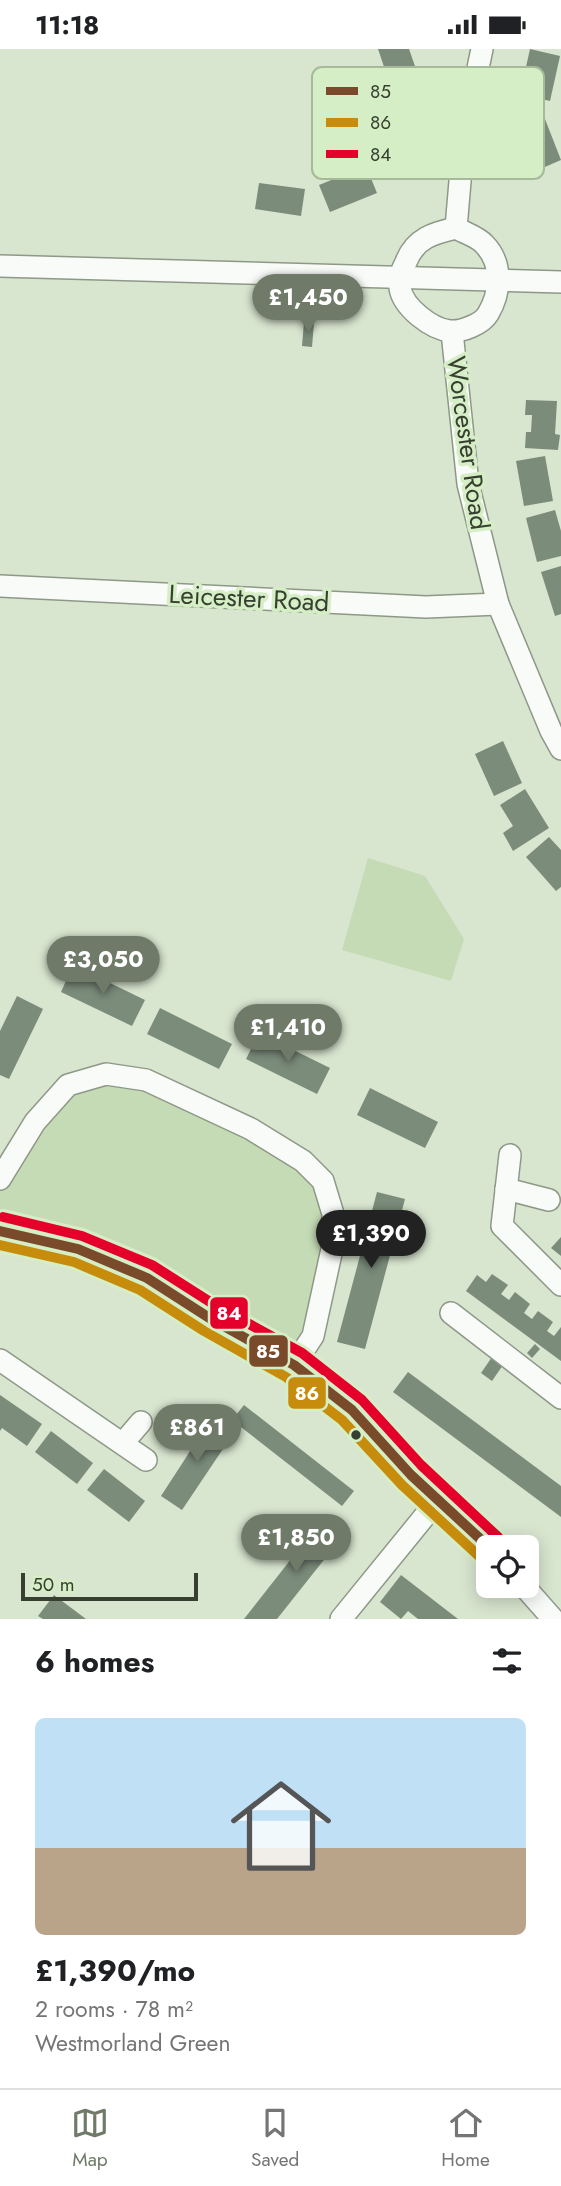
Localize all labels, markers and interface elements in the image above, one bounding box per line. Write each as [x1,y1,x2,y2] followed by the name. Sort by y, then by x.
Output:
[35,6,99,44] text: 11:18
[312,67,544,179] legend
[370,78,391,105] text: 85
[370,109,391,136] text: 86
[370,141,391,168] text: 84
[251,275,365,334] pin: £1,450
[268,280,348,314] text: £1,450
[437,354,499,532] street label: Worcester Road
[168,575,330,621] street label: Leicester Road
[46,937,160,996] pin: £3,050
[63,942,143,976] text: £3,050
[231,1005,345,1064] pin: £1,410
[250,1010,326,1044] text: £1,410
[314,1211,428,1270] pin: £1,390
[332,1216,410,1250] text: £1,390
[209,1296,249,1330] line badge: 84
[216,1300,242,1327] text: 84
[248,1334,289,1368] line badge: 85
[256,1338,280,1365] text: 85
[287,1376,327,1410] line badge: 86
[295,1380,319,1407] text: 86
[156,1405,238,1464] pin: £861
[169,1410,225,1444] text: £861
[349,1428,363,1442] unlabelled marker
[239,1515,353,1574] pin: £1,850
[257,1520,335,1554] text: £1,850
[476,1535,539,1598] map controls
[476,1535,539,1598] button: locate
[21,1570,198,1602] scale bar
[32,1571,75,1598] text: 50 m
[35,1640,154,1683] text: 6 homes
[488,1642,526,1680] icon: filters
[218,1763,344,1889] icon: home
[35,1949,195,1992] text: £1,390/mo
[35,1992,193,2026] text: 2 rooms · 78 m²
[35,2026,231,2060] text: Westmorland Green
[71,2104,109,2173] tab: Map
[251,2104,299,2173] tab: Saved
[441,2104,490,2173] tab: Home

